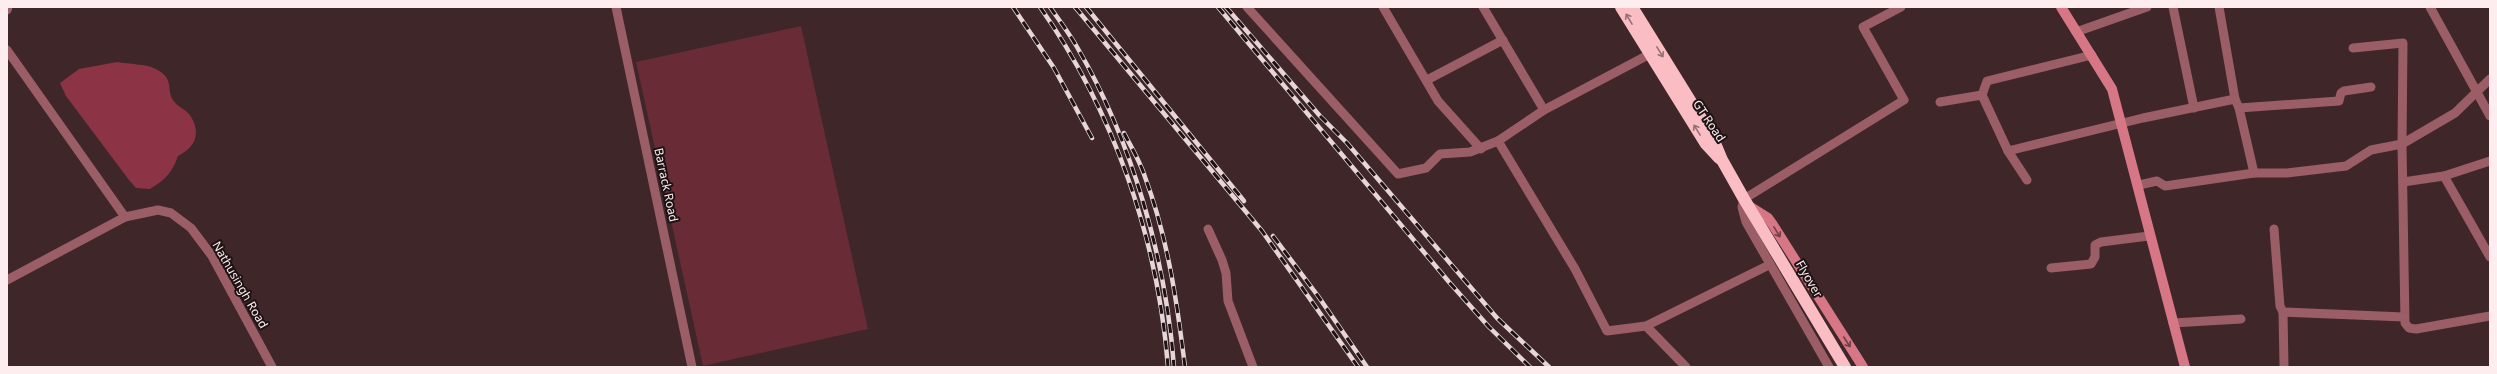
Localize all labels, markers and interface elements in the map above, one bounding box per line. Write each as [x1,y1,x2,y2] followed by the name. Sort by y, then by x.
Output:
[1624,13,1632,25] one-way arrow
[1656,46,1664,57] one-way arrow
[1689,96,1730,145] street label: GT Road
[1693,125,1701,136] one-way arrow
[650,146,683,223] street label: Barrack Road
[1774,226,1782,238] one-way arrow
[209,238,272,331] street label: Nathusingh Road
[1792,257,1827,300] street label: Flyover
[1843,336,1851,348] one-way arrow

